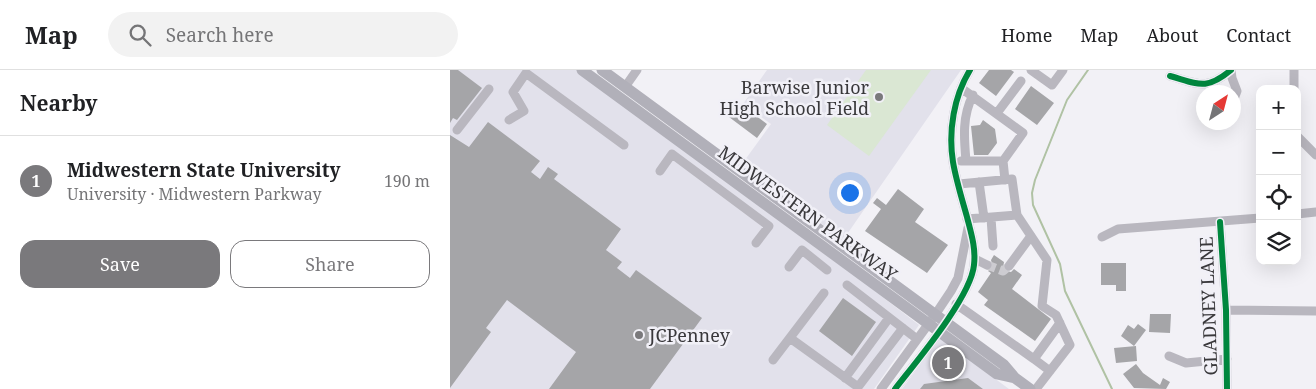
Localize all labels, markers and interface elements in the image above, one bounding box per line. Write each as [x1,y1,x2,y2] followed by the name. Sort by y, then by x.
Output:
[108,12,458,57] search box
[25,18,78,51] text: Map
[126,21,154,49] icon: search
[166,22,274,48] text: Search here
[1001,23,1052,47] text: Home
[1080,23,1118,47] text: Map
[1146,23,1198,47] text: About
[1226,23,1291,47] text: Contact
[719,75,870,120] place label: Barwise Junior High School Field
[1196,85,1241,130] north arrow
[1256,85,1301,265] map controls
[1256,85,1301,130] button: +
[20,89,98,117] text: Nearby
[873,91,885,103] marker: Barwise Junior High School Field
[1256,130,1301,175] button: −
[714,140,903,286] street label: MIDWESTERN PARKWAY
[67,157,341,183] text: Midwestern State University
[31,170,41,192] text: 1
[384,170,430,192] text: 190 m
[1256,175,1301,220] button: locate
[837,180,863,206] your location
[67,183,321,205] text: University · Midwestern Parkway
[1256,220,1301,265] button: layers
[1194,236,1222,376] street label: GLADNEY LANE
[20,240,220,288] button: Save
[230,240,430,288] button: Share
[648,323,731,347] place label: JCPenney
[633,329,645,341] marker: JCPenney
[932,344,964,382] pin: 1

